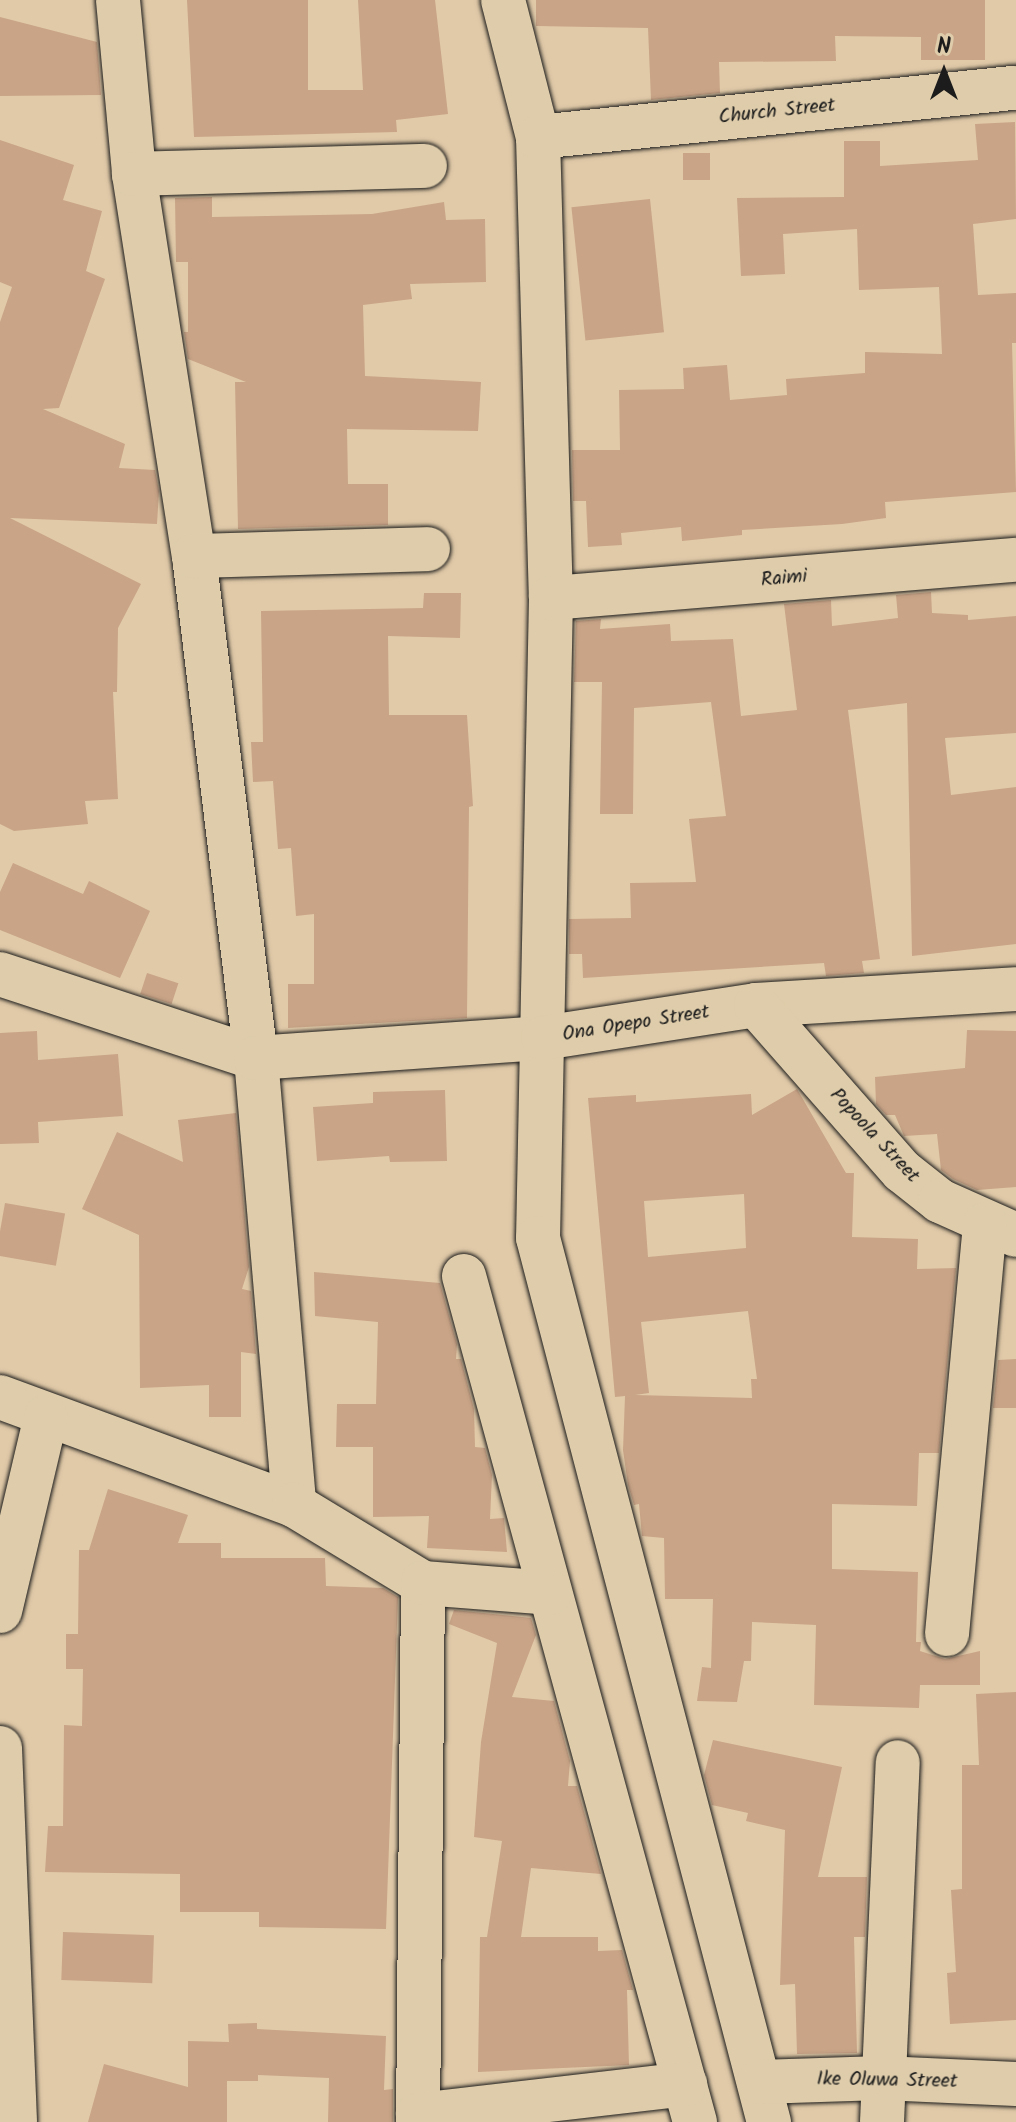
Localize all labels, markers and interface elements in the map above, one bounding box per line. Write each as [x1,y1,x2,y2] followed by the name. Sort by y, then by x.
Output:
[937,30,951,65] text: N
[904,32,984,112] north arrow
[717,94,837,130] street label: Church Street
[760,565,808,593] street label: Raimi
[561,1001,711,1047] street label: Ona Opepo Street
[824,1084,924,1188] street label: Popoola Street
[816,2068,958,2094] street label: Ike Oluwa Street

